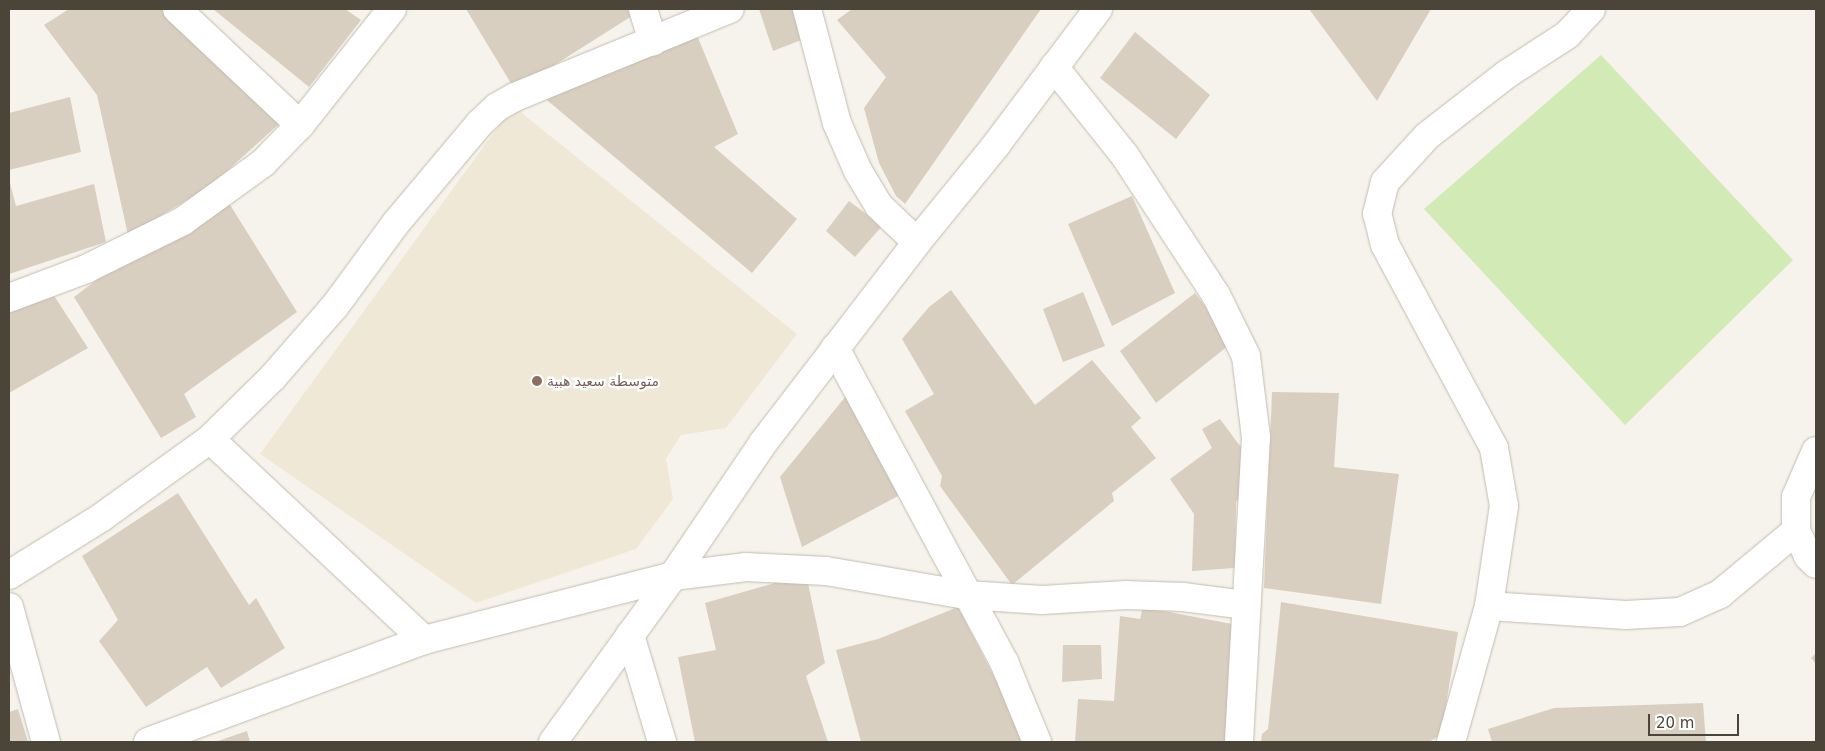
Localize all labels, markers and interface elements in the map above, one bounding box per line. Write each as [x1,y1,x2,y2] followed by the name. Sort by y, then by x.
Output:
[547,373,659,389] place label: متوسطة سعيد هبية
[531,375,543,387] marker: متوسطة سعيد هبية
[1650,704,1741,736] scale bar
[1656,714,1694,732] text: 20 m

